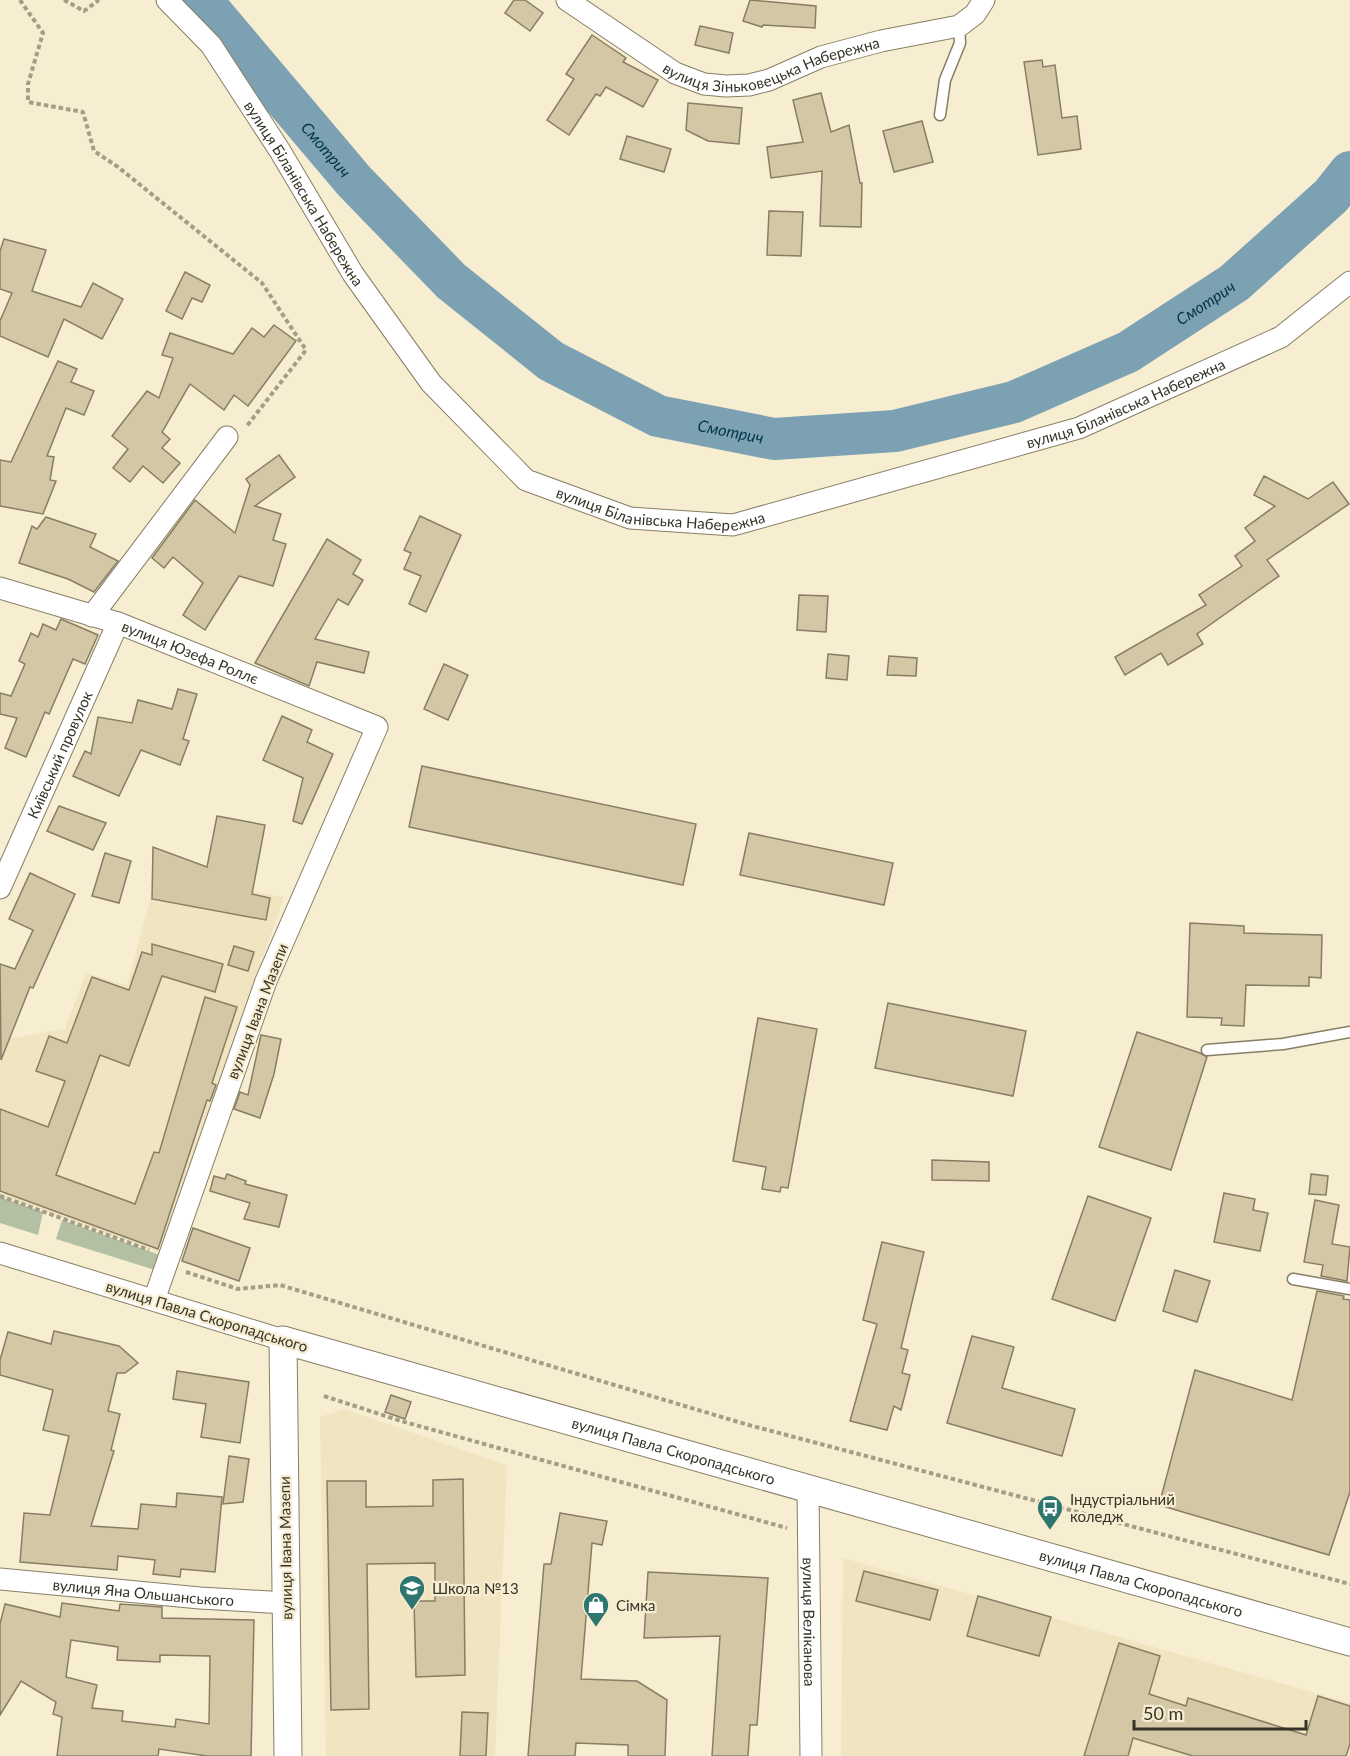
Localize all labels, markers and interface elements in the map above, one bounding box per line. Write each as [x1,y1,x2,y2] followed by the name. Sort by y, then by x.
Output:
[660,33,881,95] street label: вулиця Зіньковецька Набережна
[241,97,367,289] street label: вулиця Біланівська Набережна
[298,117,356,180] water label: Смотрич
[1172,276,1238,328] water label: Смотрич
[1024,354,1228,451] street label: вулиця Біланівська Набережна
[696,415,765,446] water label: Смотрич
[554,483,767,534] street label: вулиця Біланівська Набережна
[119,617,261,688] street label: вулиця Юзефа Роллє
[23,688,96,821] street label: Київський провулок
[223,941,291,1081] street label: вулиця Івана Мазепи
[104,1277,310,1355] street label: вулиця Павла Скоропадського
[570,1413,777,1488] street label: вулиця Павла Скоропадського
[275,1476,295,1620] street label: вулиця Івана Мазепи
[1070,1490,1175,1525] place label: Індустріальний коледж
[1035,1493,1065,1531] bus stop icon: Індустріальний коледж
[1038,1546,1245,1620] street label: вулиця Павла Скоропадського
[800,1557,819,1687] street label: вулиця Веліканова
[397,1573,427,1611] school or university icon: Школа №13
[52,1575,235,1609] street label: вулиця Яна Ольшанського
[432,1579,519,1597] place label: Школа №13
[581,1590,611,1628] shop icon: Сімка
[616,1596,655,1614] place label: Сімка
[1134,1693,1306,1731] scale bar
[1143,1702,1183,1724] text: 50 m

